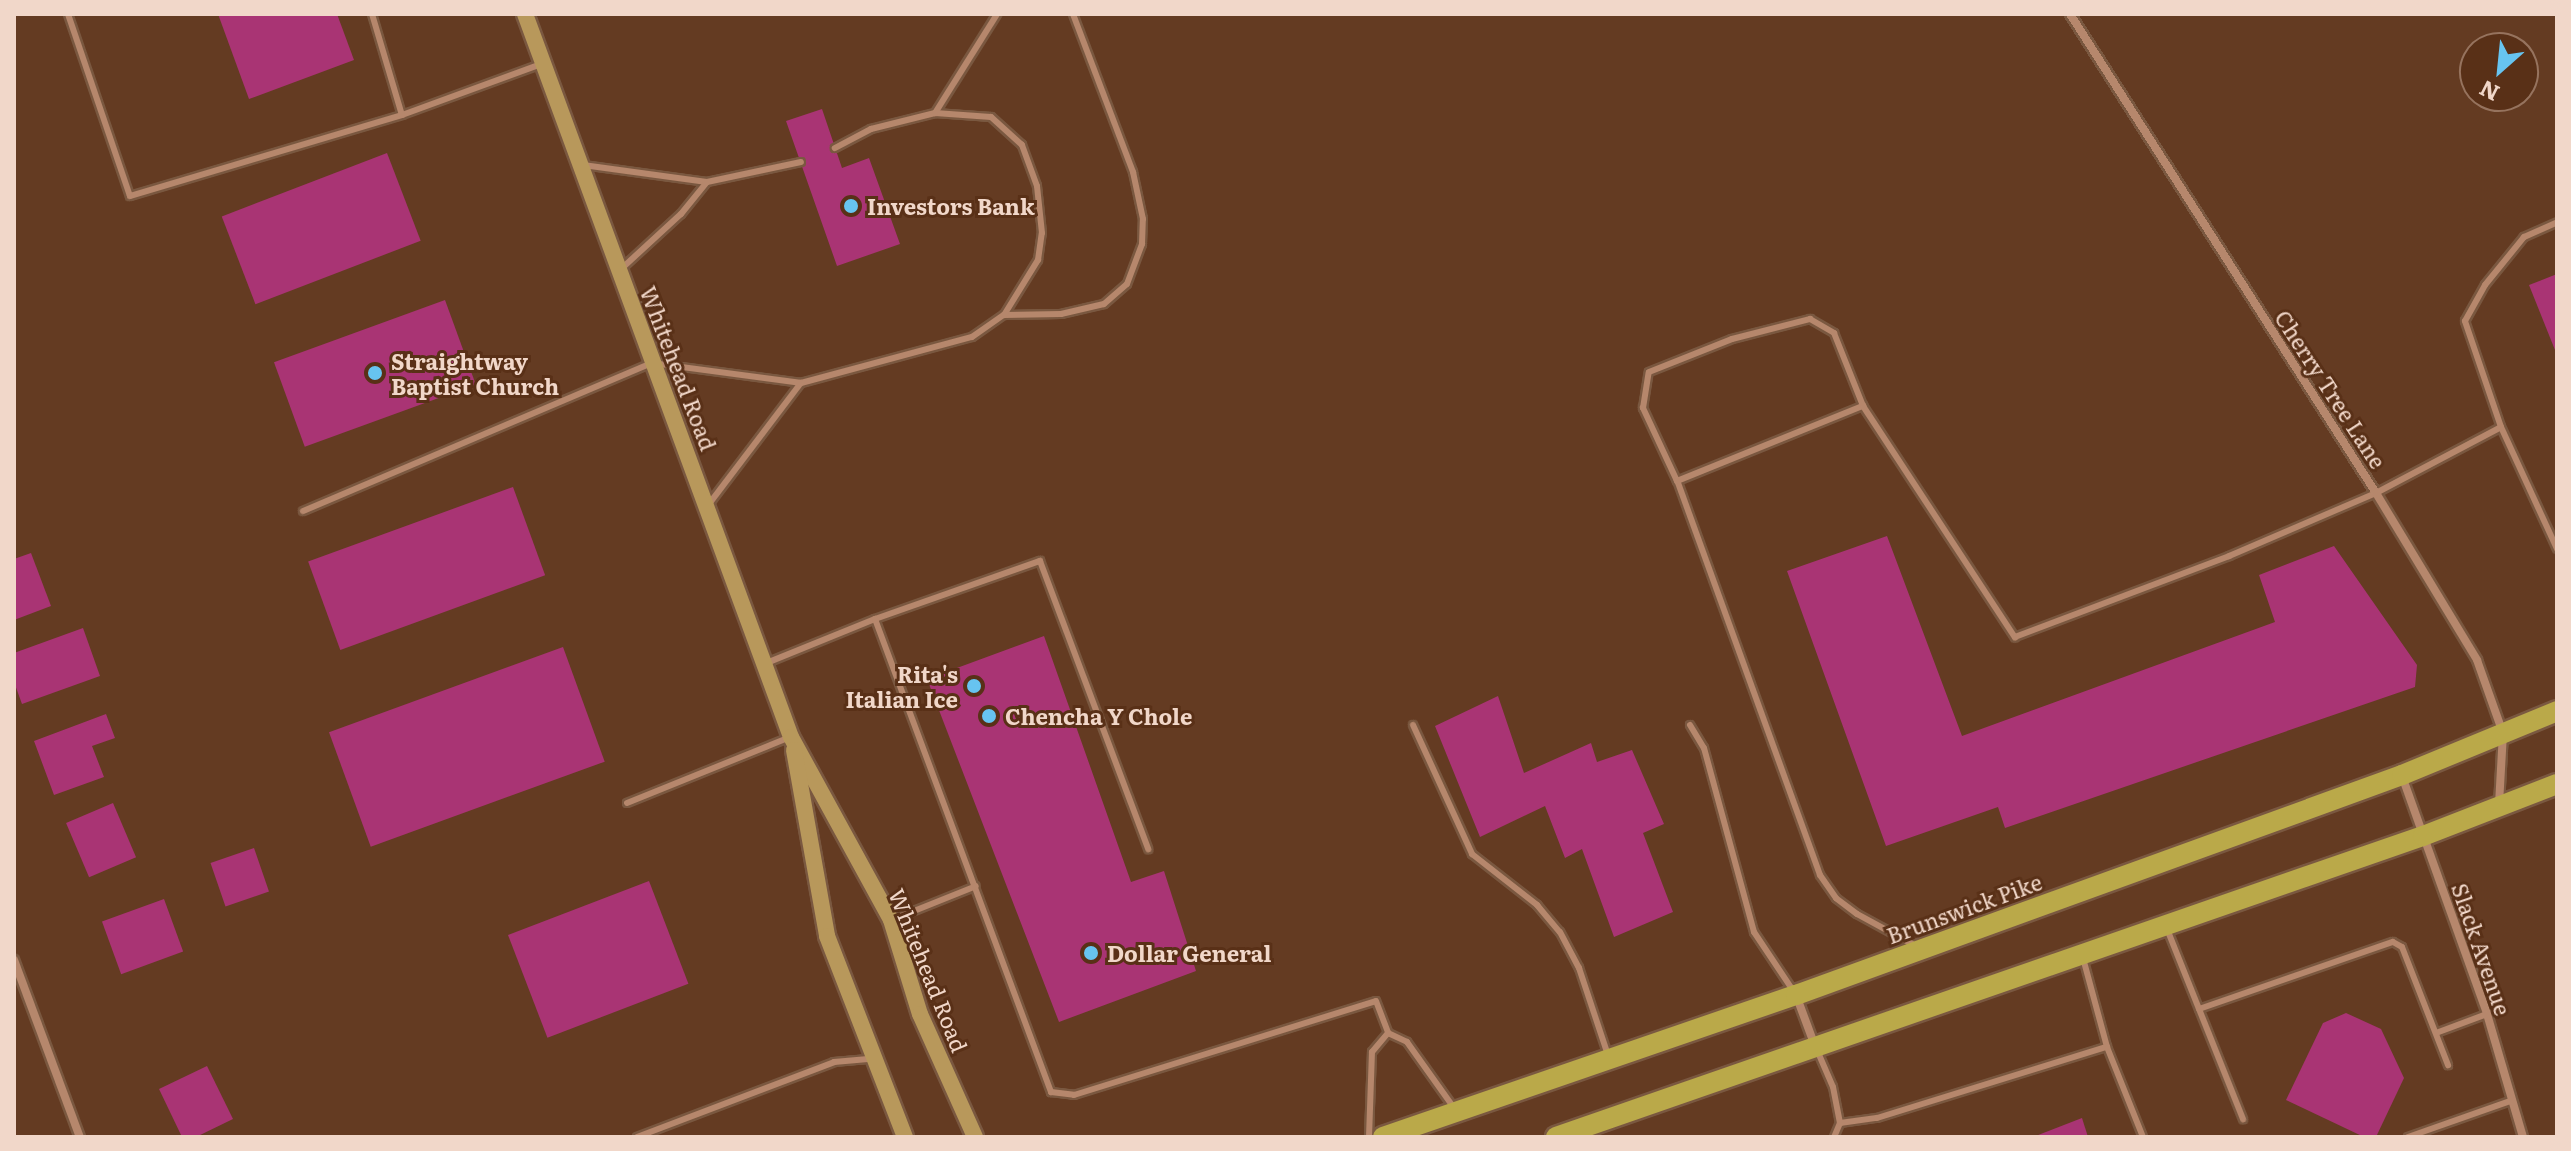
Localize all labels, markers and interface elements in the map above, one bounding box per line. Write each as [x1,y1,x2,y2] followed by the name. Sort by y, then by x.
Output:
[2459,32,2539,112] north arrow
[2473,73,2505,111] text: N
[867,193,1035,219] place label: Investors Bank
[842,197,860,215] marker: Investors Bank
[636,282,722,454] street label: Whitehead Road
[2270,305,2392,473] street label: Cherry Tree Lane
[391,347,559,398] place label: Straightway Baptist Church
[366,364,384,382] marker: Straightway Baptist Church
[845,660,958,712] place label: Rita's Italian Ice
[965,677,983,695] marker: Rita's Italian Ice
[1005,703,1192,729] place label: Chencha Y Chole
[980,707,998,725] marker: Chencha Y Chole
[1883,868,2045,948] street label: Brunswick Pike
[2447,879,2517,1019] street label: Slack Avenue
[884,884,974,1056] street label: Whitehead Road
[1107,940,1271,966] place label: Dollar General
[1082,944,1100,962] marker: Dollar General

